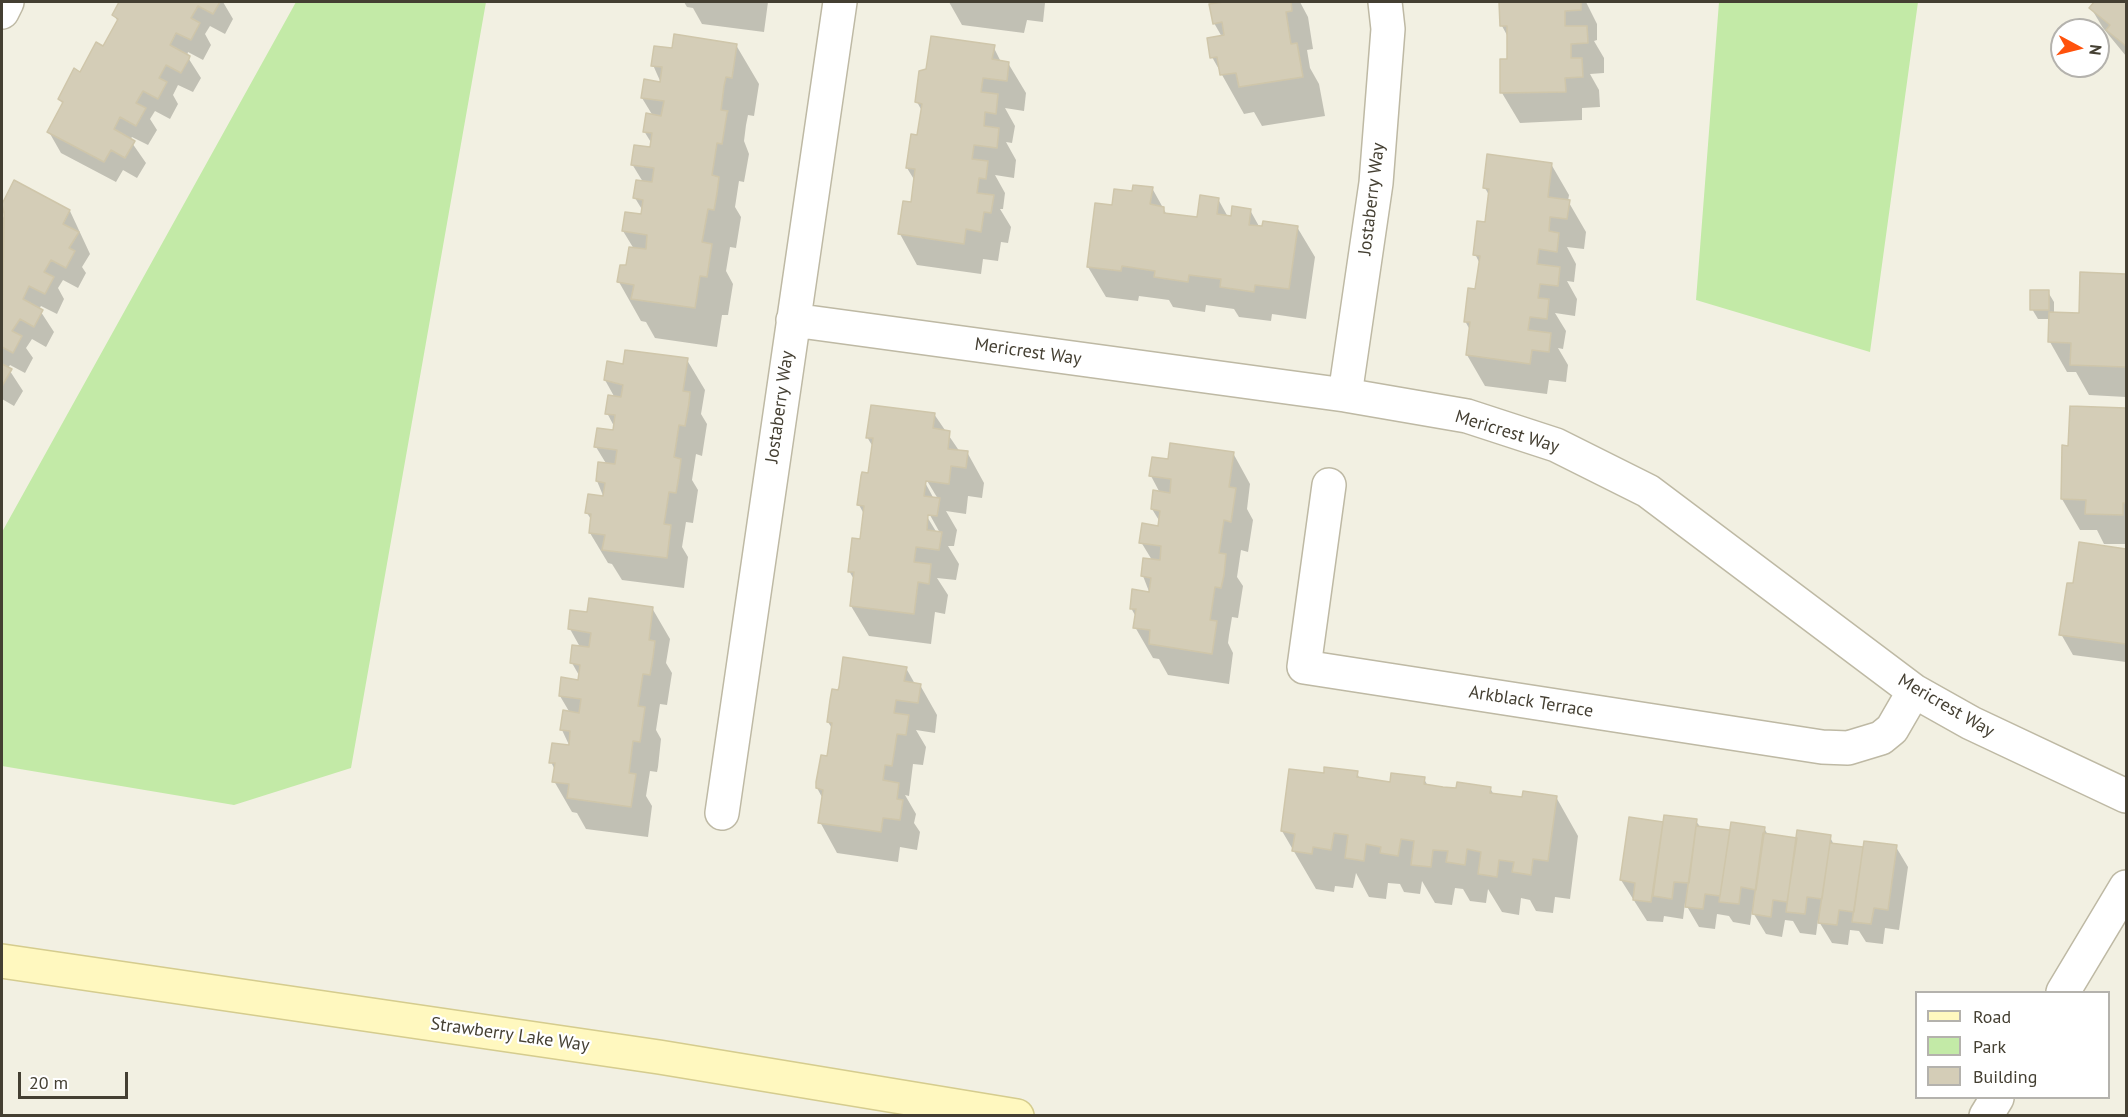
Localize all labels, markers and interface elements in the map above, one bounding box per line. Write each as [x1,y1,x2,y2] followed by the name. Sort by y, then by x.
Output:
[2050,18,2110,78] north arrow
[2085,44,2106,56] text: N
[1354,141,1390,257] street label: Jostaberry Way
[973,334,1083,370] street label: Mericrest Way
[761,349,799,465] street label: Jostaberry Way
[1452,406,1562,458] street label: Mericrest Way
[1894,670,1998,742] street label: Mericrest Way
[1467,682,1595,722] street label: Arkblack Terrace
[1915,991,2110,1099] legend
[1973,1005,2011,1028] text: Road
[429,1013,591,1057] street label: Strawberry Lake Way
[1973,1035,2006,1058] text: Park
[21,1060,130,1098] scale bar
[1973,1065,2037,1088] text: Building
[29,1071,68,1094] text: 20 m

